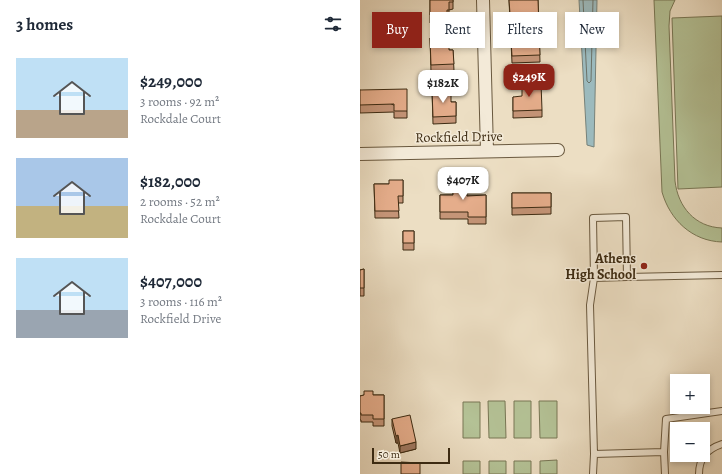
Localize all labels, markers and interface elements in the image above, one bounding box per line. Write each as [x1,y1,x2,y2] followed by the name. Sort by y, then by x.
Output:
[372,12,422,48] chip: Buy
[430,12,485,48] chip: Rent
[493,12,557,48] chip: Filters
[565,12,619,48] chip: New
[16,13,73,36] text: 3 homes
[322,13,344,35] icon: filters
[501,64,557,98] pin: $249K
[512,68,546,85] text: $249K
[140,70,202,93] text: $249,000
[415,70,471,104] pin: $182K
[48,74,96,122] icon: home
[427,74,459,91] text: $182K
[140,93,219,110] text: 3 rooms · 92 m²
[140,110,221,127] text: Rockdale Court
[415,127,503,147] street label: Rockfield Drive
[435,167,491,201] pin: $407K
[140,170,201,193] text: $182,000
[447,171,479,188] text: $407K
[48,174,96,222] icon: home
[140,193,220,210] text: 2 rooms · 52 m²
[140,210,221,227] text: Rockdale Court
[565,249,636,284] place label: Athens High School
[639,261,649,271] marker: Athens High School
[140,270,202,293] text: $407,000
[48,274,96,322] icon: home
[140,293,222,310] text: 3 rooms · 116 m²
[140,310,221,327] text: Rockfield Drive
[670,374,710,462] map controls
[670,374,710,414] button: +
[670,422,710,462] button: −
[372,446,450,465] scale bar
[378,447,400,462] text: 50 m

